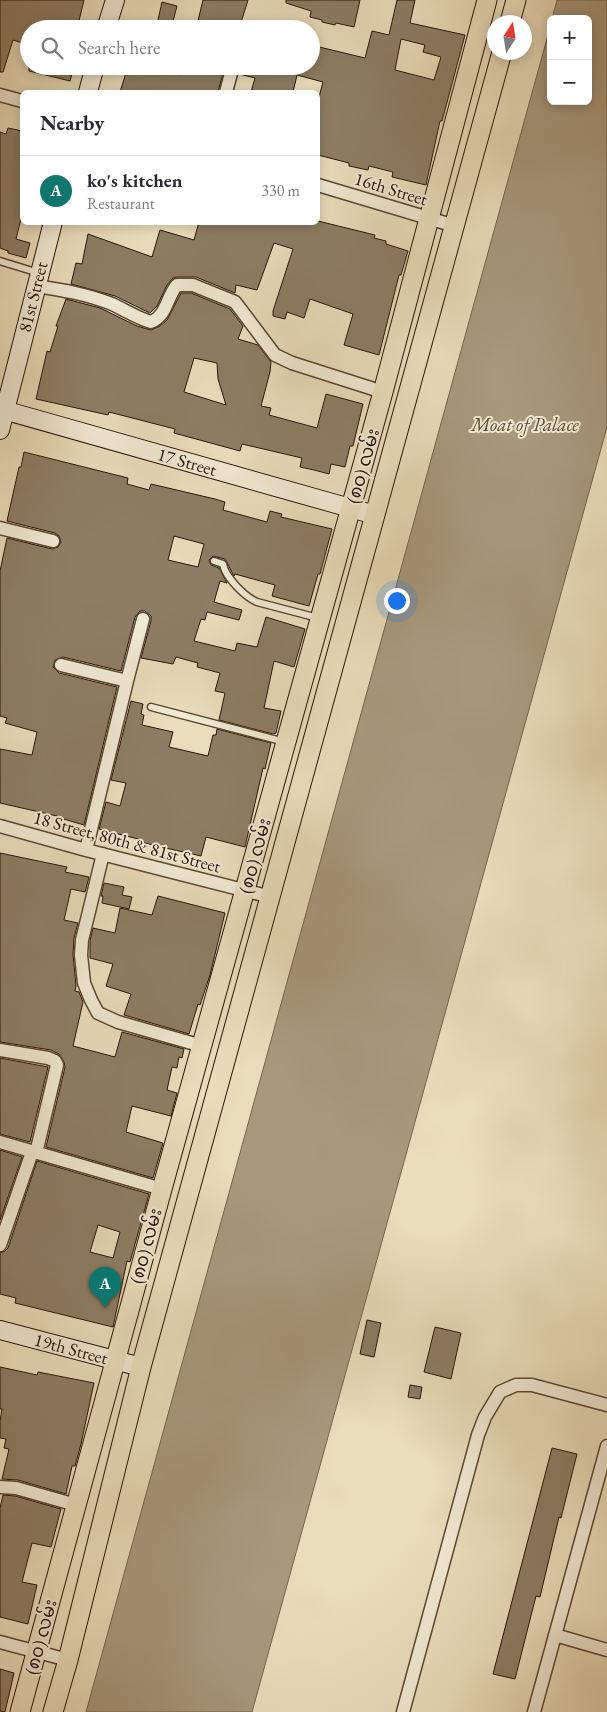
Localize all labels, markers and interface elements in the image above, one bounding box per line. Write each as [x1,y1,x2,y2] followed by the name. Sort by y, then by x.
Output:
[487,15,532,60] north arrow
[547,15,592,105] map controls
[547,15,592,60] button: +
[20,20,320,75] search box
[38,34,66,62] icon: search
[78,35,160,60] text: Search here
[547,60,592,105] button: −
[40,109,104,136] text: Nearby
[352,167,431,211] street label: 16th Street
[87,168,182,193] text: ko's kitchen
[50,180,62,201] text: A
[261,180,300,201] text: 330 m
[87,193,155,214] text: Restaurant
[13,259,52,335] street label: 81st Street
[470,412,579,437] water label: Moat of Palace
[340,425,384,506] street label: (၈၀) လမ်း
[155,442,220,481] street label: 17 Street
[384,588,410,614] your location
[31,805,224,878] street label: 18 Street, 80th & 81st Street
[232,815,276,896] street label: (၈၀) လမ်း
[123,1205,167,1286] street label: (၈၀) လမ်း
[89,1267,121,1308] pin: A
[32,1328,111,1369] street label: 19th Street
[18,1596,62,1677] street label: (၈၀) လမ်း

